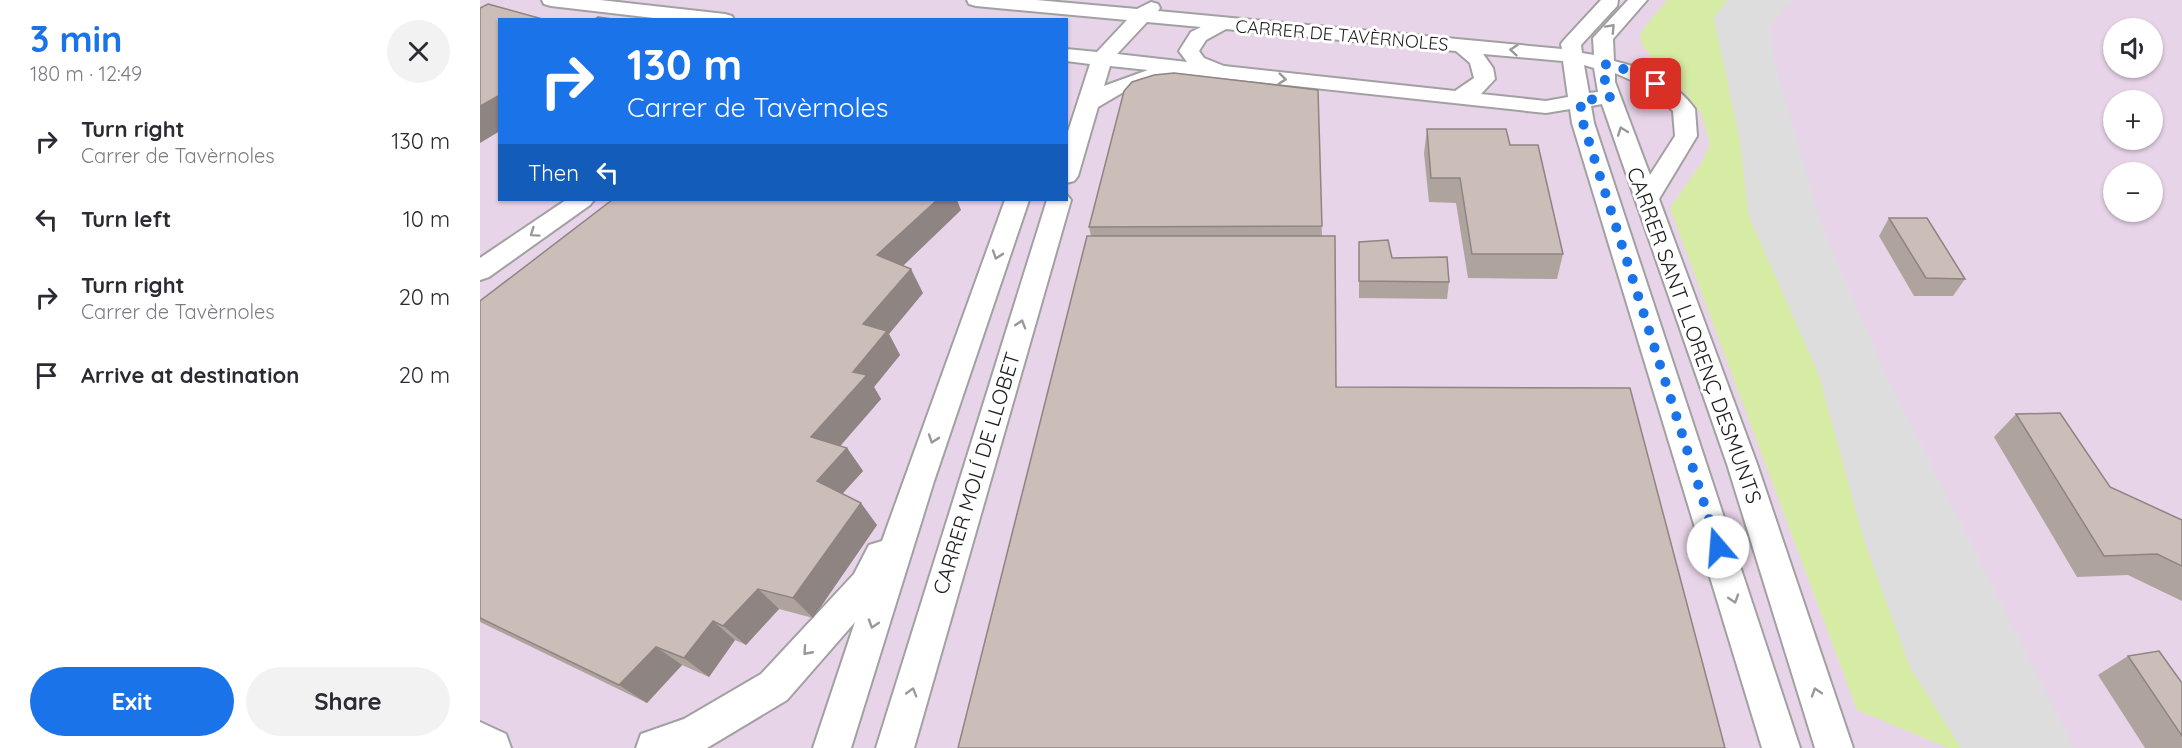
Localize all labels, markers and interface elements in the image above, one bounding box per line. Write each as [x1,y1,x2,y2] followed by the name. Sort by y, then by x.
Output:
[1234,14,1450,56] street label: CARRER DE TAVÈRNOLES
[30,16,123,61] text: 3 min
[2103,18,2163,222] map controls
[2103,18,2163,78] button: sound
[387,20,450,83] button: close
[1604,25,1615,36] one-way arrow
[627,38,742,91] text: 130 m
[528,42,606,120] icon: right
[1509,44,1518,57] one-way arrow
[1630,58,1681,109] pin
[30,61,142,86] text: 180 m · 12:49
[1639,67,1672,100] icon: arrive
[1277,72,1286,85] one-way arrow
[627,90,888,124] text: Carrer de Tavèrnoles
[2103,90,2163,150] button: +
[81,115,185,143] text: Turn right
[30,125,63,158] icon: right
[1617,126,1630,137] one-way arrow
[391,127,450,155] text: 130 m
[81,143,275,168] text: Carrer de Tavèrnoles
[591,156,624,189] icon: left
[528,159,579,187] text: Then
[2103,162,2163,222] button: −
[1622,163,1768,507] street label: CARRER SANT LLORENÇ DESMUNTS
[30,203,63,236] icon: left
[81,205,171,233] text: Turn left
[403,205,450,233] text: 10 m
[530,226,541,237] one-way arrow
[992,249,1005,260] one-way arrow
[81,271,185,299] text: Turn right
[30,281,63,314] icon: right
[399,283,450,311] text: 20 m
[81,299,275,324] text: Carrer de Tavèrnoles
[1014,319,1026,330] one-way arrow
[927,349,1025,597] street label: CARRER MOLÍ DE LLOBET
[30,359,63,392] icon: arrive
[81,361,299,389] text: Arrive at destination
[399,361,450,389] text: 20 m
[928,433,940,444] one-way arrow
[1686,515,1750,579] position arrow
[1727,593,1739,604] one-way arrow
[867,618,880,629] one-way arrow
[803,644,814,655] one-way arrow
[30,667,234,736] button: Exit
[246,667,450,736] button: Share
[905,687,917,698] one-way arrow
[1811,687,1823,698] one-way arrow

